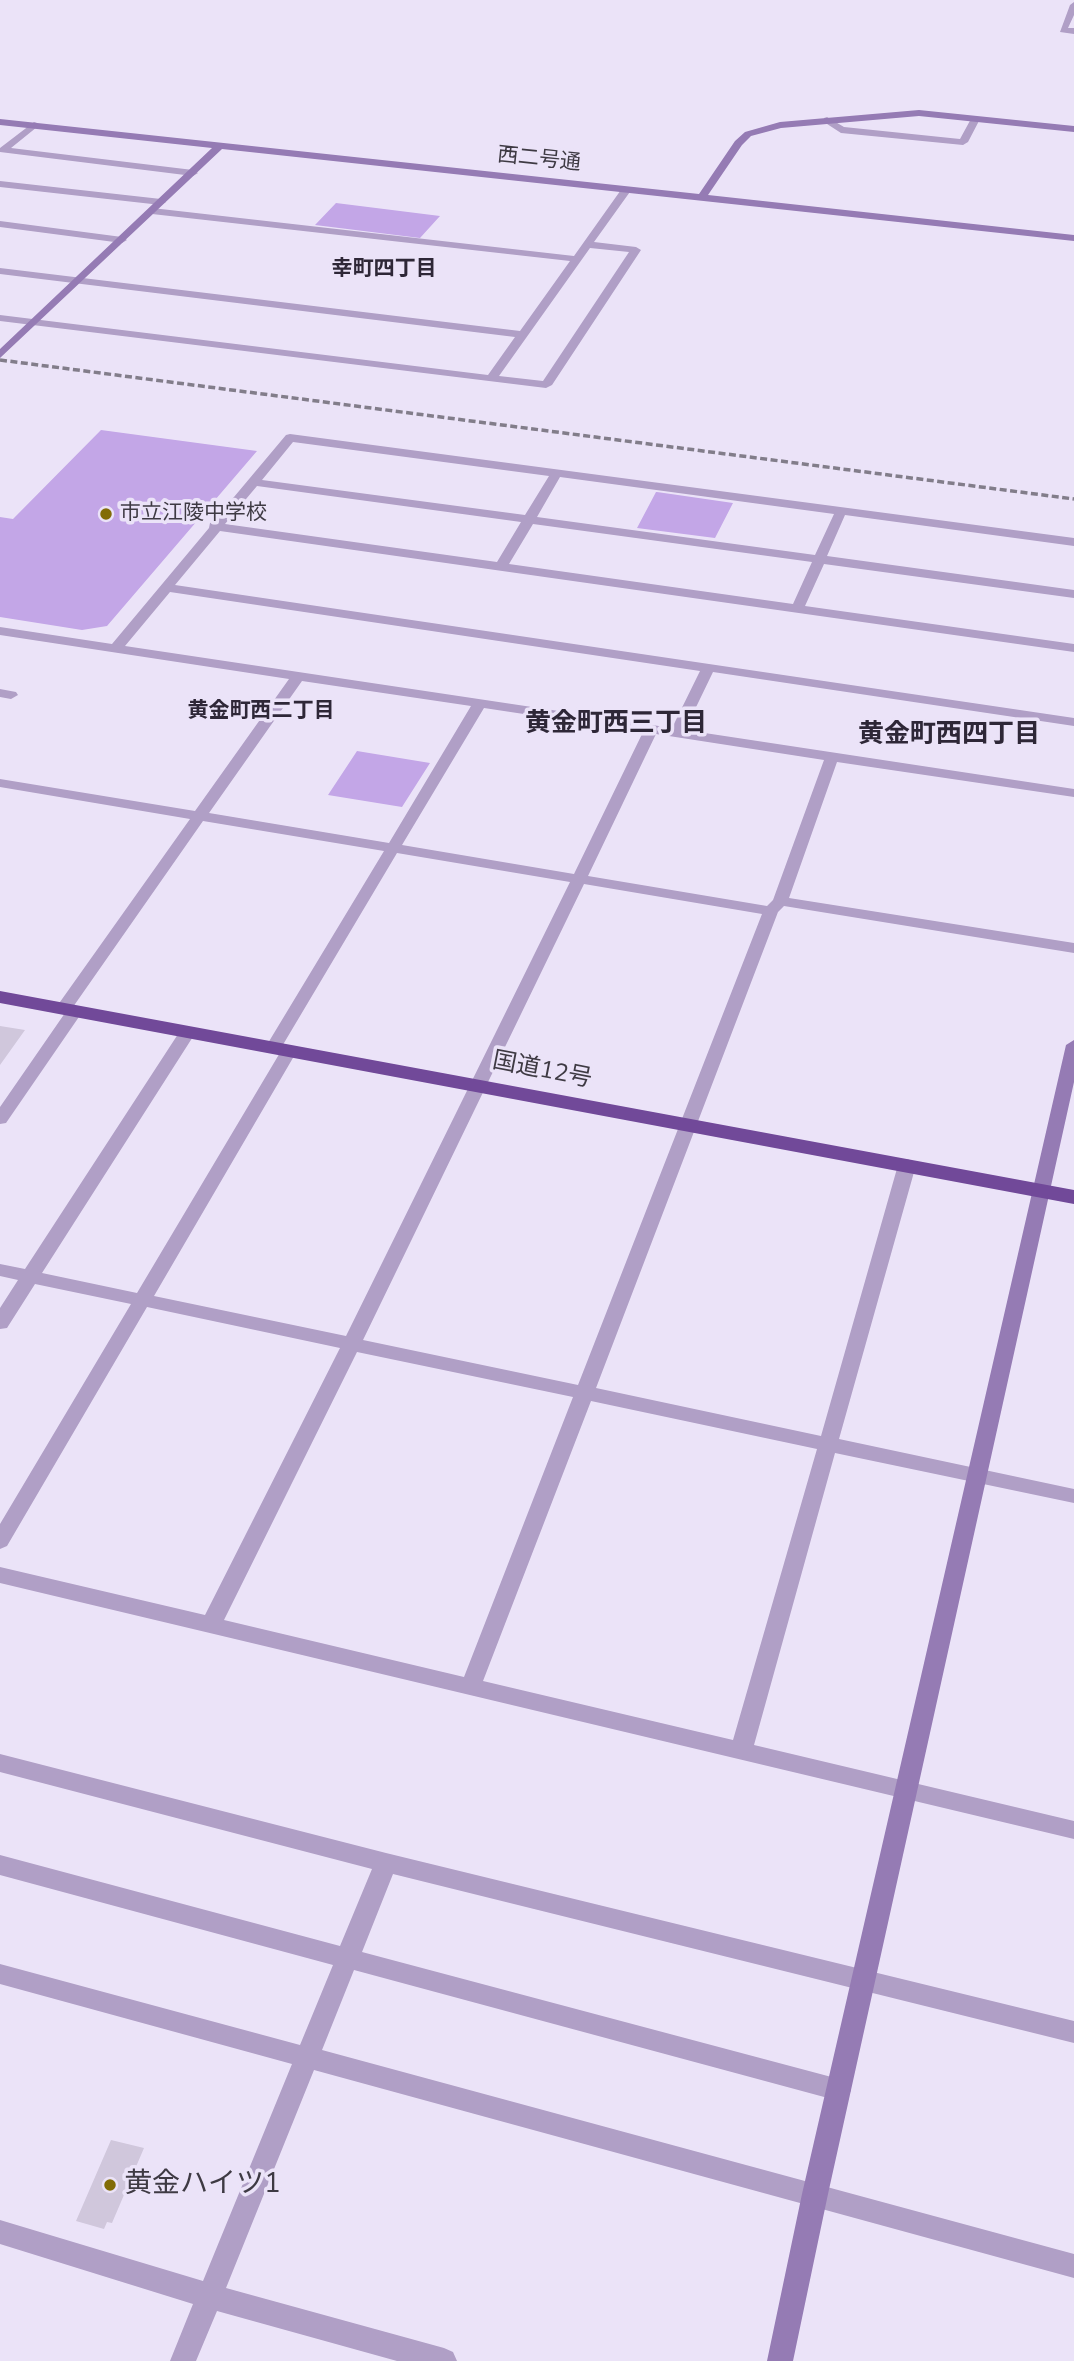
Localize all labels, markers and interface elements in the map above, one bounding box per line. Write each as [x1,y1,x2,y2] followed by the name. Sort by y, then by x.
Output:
[496,143,582,177] street label: 西二号通
[332,257,436,283] district label: 幸町四丁目
[120,501,267,527] place label: 市立江陵中学校
[98,506,114,522] marker: 市立江陵中学校
[188,699,334,725] district label: 黄金町西二丁目
[525,709,707,741] district label: 黄金町西三丁目
[858,720,1040,752] district label: 黄金町西四丁目
[490,1047,594,1095] street label: 国道12号
[124,2168,281,2202] place label: 黄金ハイツ1
[102,2177,118,2193] marker: 黄金ハイツ1

